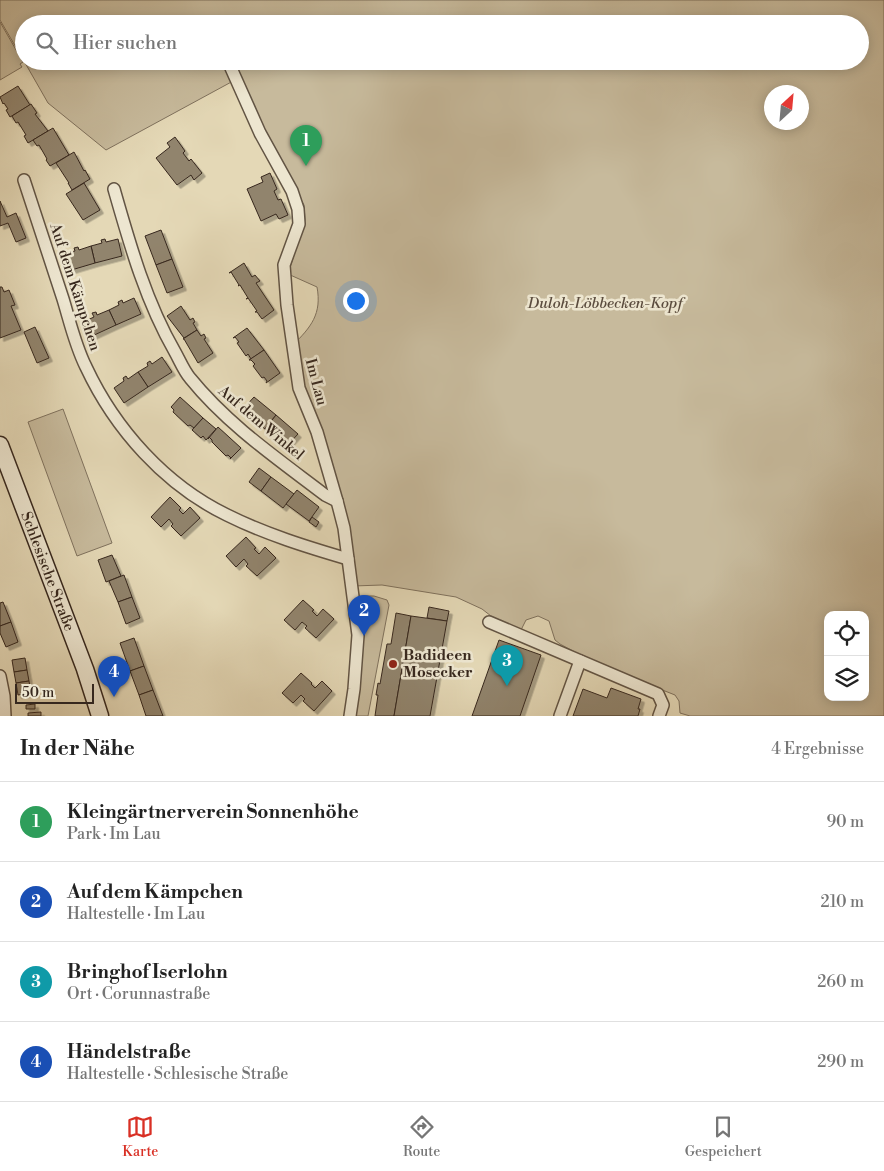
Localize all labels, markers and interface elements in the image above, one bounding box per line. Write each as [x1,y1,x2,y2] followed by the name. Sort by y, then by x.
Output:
[15,15,869,70] search box
[33,29,61,57] icon: search
[73,31,177,55] text: Hier suchen
[764,85,809,130] north arrow
[290,125,322,166] pin: 1
[45,220,105,353] street label: Auf dem Kämpchen
[343,288,369,314] your location
[527,294,686,313] park label: Duloh-Löbbecken-Kopf
[301,356,332,408] street label: Im Lau
[213,381,308,465] street label: Auf dem Winkel
[17,509,79,634] street label: Schlesische Straße
[348,595,380,636] pin: 2
[824,611,869,701] map controls
[824,611,869,656] button: locate
[491,645,523,686] pin: 3
[403,646,473,682] place label: Badideen Mosecker
[98,656,130,697] pin: 4
[824,656,869,701] button: layers
[387,658,399,670] marker: Badideen Mosecker
[15,681,94,704] scale bar
[22,684,54,702] text: 50 m
[20,736,135,762] text: In der Nähe
[771,739,864,759] text: 4 Ergebnisse
[67,800,359,824] text: Kleingärtnerverein Sonnenhöhe
[32,812,40,832] text: 1
[826,812,864,832] text: 90 m
[67,824,161,844] text: Park · Im Lau
[67,880,243,904] text: Auf dem Kämpchen
[31,892,41,912] text: 2
[820,892,864,912] text: 210 m
[67,904,205,924] text: Haltestelle · Im Lau
[67,960,228,984] text: Bringhof Iserlohn
[31,972,41,992] text: 3
[817,972,864,992] text: 260 m
[67,984,210,1004] text: Ort · Corunnastraße
[67,1040,191,1064] text: Händelstraße
[31,1052,41,1072] text: 4
[817,1052,864,1072] text: 290 m
[67,1064,288,1084] text: Haltestelle · Schlesische Straße
[122,1113,158,1161] tab: Karte
[403,1113,440,1161] tab: Route
[685,1113,762,1161] tab: Gespeichert

